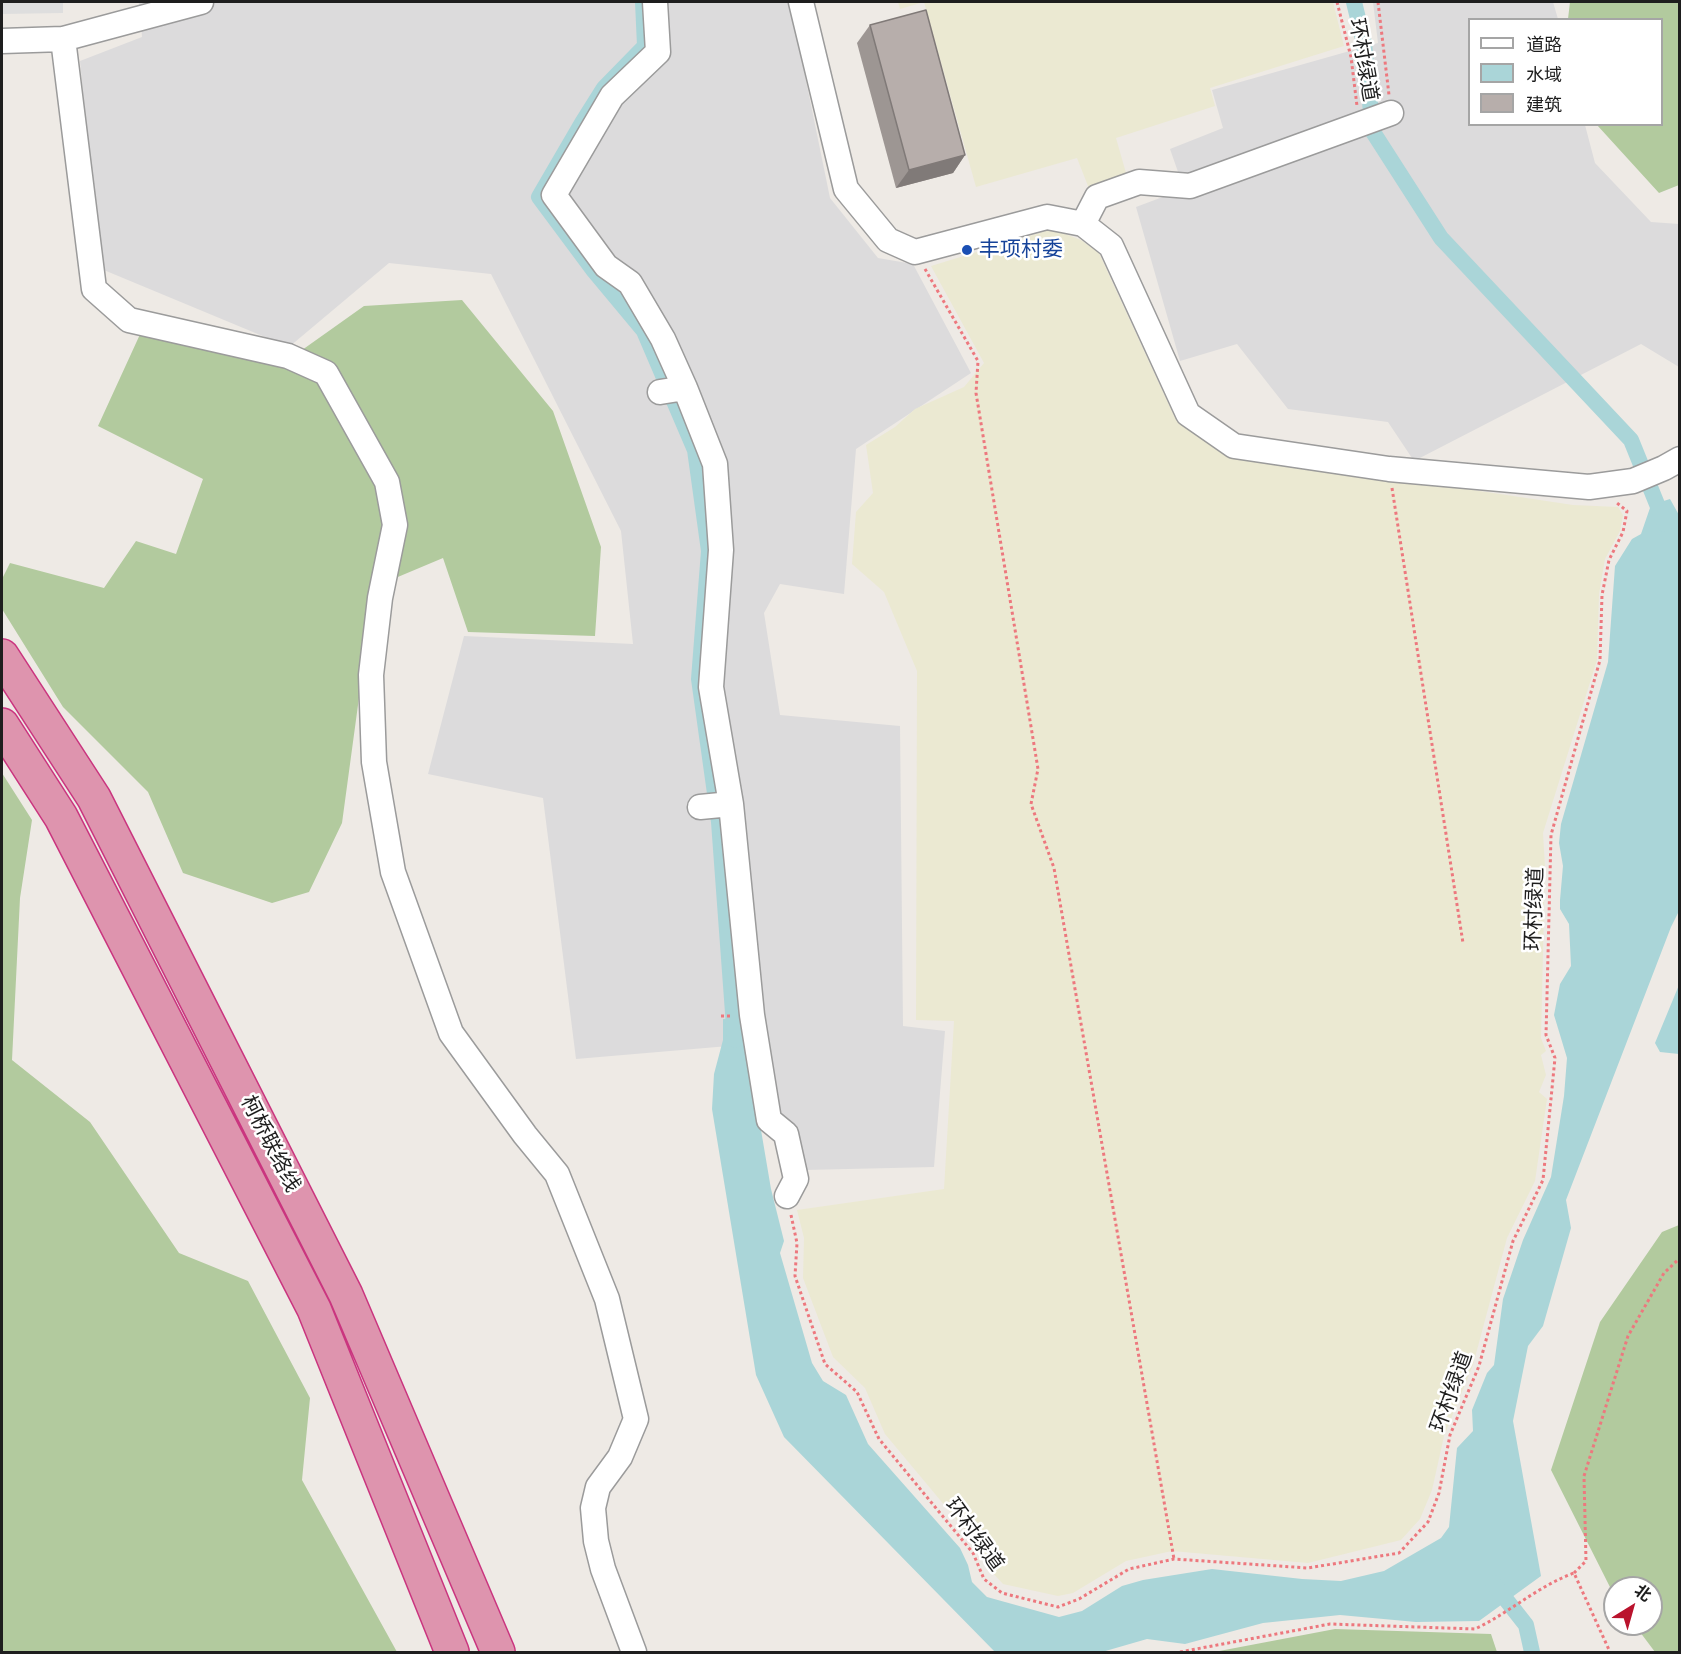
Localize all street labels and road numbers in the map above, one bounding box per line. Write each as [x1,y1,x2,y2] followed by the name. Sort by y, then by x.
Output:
[1343,16,1383,104] street label: 环村绿道
[1521,867,1549,951] street label: 环村绿道
[235,1092,305,1196] street label: 柯桥联络线
[1426,1348,1478,1436] street label: 环村绿道
[939,1494,1009,1576] street label: 环村绿道

